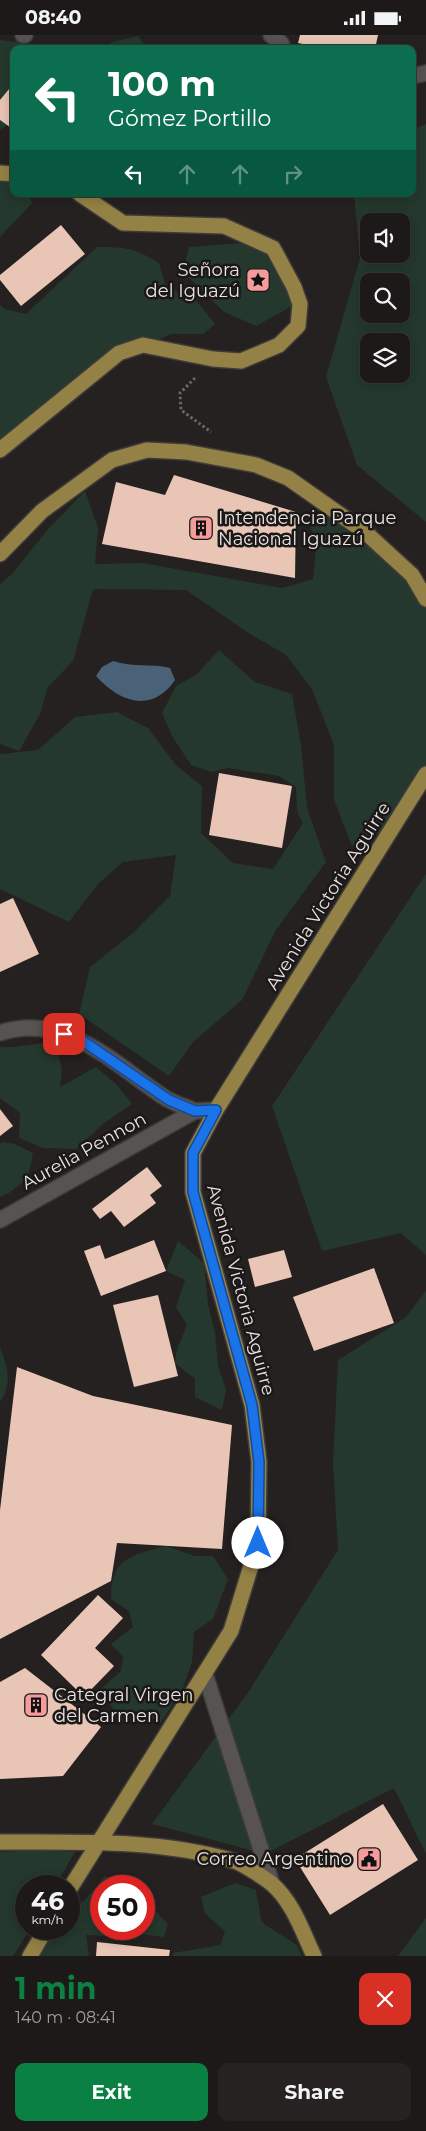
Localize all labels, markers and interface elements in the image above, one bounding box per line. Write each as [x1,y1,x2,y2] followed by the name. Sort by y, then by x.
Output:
[25,6,81,29] text: 08:40
[108,62,216,105] text: 100 m
[25,65,90,130] icon: left
[108,105,271,132] text: Gómez Portillo
[120,160,148,188] icon: left
[173,160,201,188] icon: ahead
[226,160,254,188] icon: ahead
[279,160,307,188] icon: right
[360,213,410,383] map controls
[360,213,410,263] button: sound
[146,259,240,302] place label: Señora del Iguazú
[245,267,271,293] place icon: Señora del Iguazú
[360,273,410,323] button: search
[360,333,410,383] button: layers
[218,507,397,550] place label: Intendencia Parque Nacional Iguazú
[188,515,214,541] building icon: Intendencia Parque Nacional Iguazú
[261,798,395,994] street label: Avenida Victoria Aguirre
[43,1013,85,1055] pin
[50,1020,78,1048] icon: arrive
[18,1108,150,1194] street label: Aurelia Pennon
[202,1182,280,1398] street label: Avenida Victoria Aguirre
[231,1516,283,1568] position arrow
[54,1684,194,1727] place label: Categral Virgen del Carmen
[23,1692,49,1718] building icon: Categral Virgen del Carmen
[356,1846,382,1872] public building icon: Correo Argentino
[197,1848,352,1870] place label: Correo Argentino
[90,1875,155,1940] speed limit sign: 50
[31,1886,64,1916] text: 46
[31,1912,64,1927] text: km/h
[15,1970,96,2007] text: 1 min
[359,1973,411,2025] button: close
[15,2008,116,2027] text: 140 m · 08:41
[15,2063,208,2121] button: Exit
[218,2063,411,2121] button: Share

